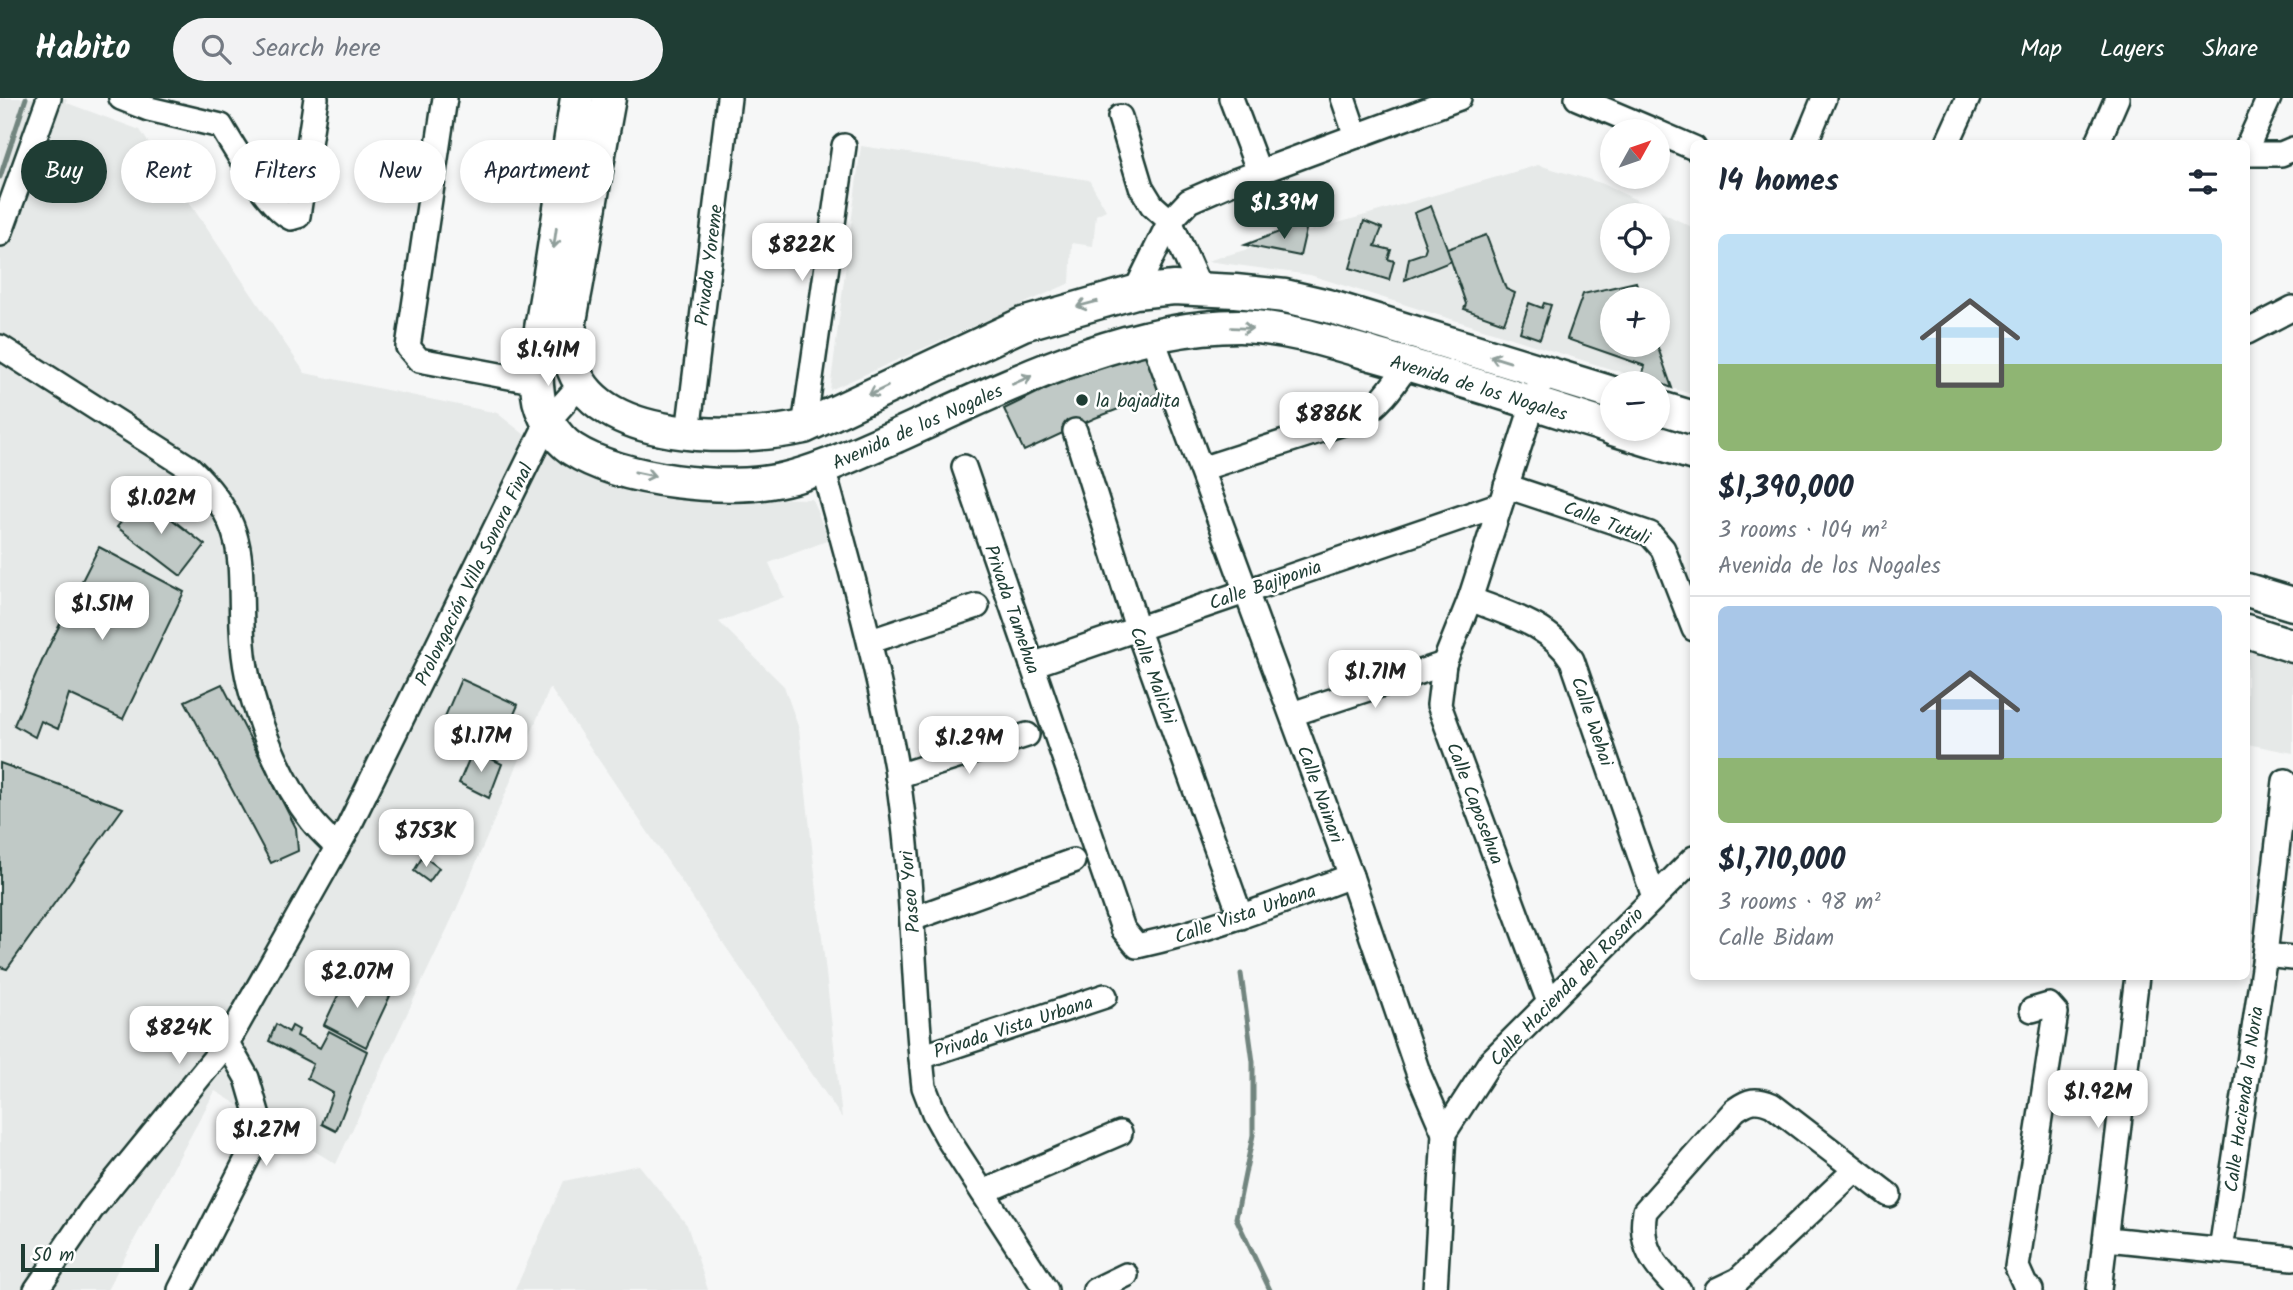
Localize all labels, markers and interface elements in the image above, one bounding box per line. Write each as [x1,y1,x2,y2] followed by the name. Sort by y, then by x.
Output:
[173,18,663,81] search box
[35,23,131,76] text: Habito
[253,28,381,70] text: Search here
[197,30,235,68] icon: search
[2020,30,2062,69] text: Map
[2100,30,2164,69] text: Layers
[2202,30,2258,69] text: Share
[1600,119,1670,189] north arrow
[1600,119,1670,441] map controls
[21,140,107,203] chip: Buy
[121,140,216,203] chip: Rent
[230,140,340,203] chip: Filters
[354,140,446,203] chip: New
[460,140,614,203] chip: Apartment
[1718,158,1839,206] text: 14 homes
[2184,163,2222,201] icon: filters
[1227,181,1341,241] pin: $1.39M
[1250,186,1318,222] text: $1.39M
[688,202,732,328] street label: Privada Yoreme
[1600,203,1670,273] button: locate
[753,223,851,283] pin: $822K
[548,226,561,249] one-way arrow
[768,228,836,264] text: $822K
[1907,280,2033,406] icon: home
[1600,287,1670,357] button: +
[1077,298,1099,311] one-way arrow
[1230,321,1253,334] one-way arrow
[491,328,605,388] pin: $1.41M
[517,333,579,369] text: $1.41M
[1386,348,1571,430] street label: Avenida de los Nogales
[1489,352,1511,365] one-way arrow
[1600,371,1670,441] button: −
[1011,373,1032,386] one-way arrow
[828,377,1008,479] street label: Avenida de los Nogales
[867,385,889,398] one-way arrow
[1096,387,1180,417] place label: la bajadita
[1074,392,1090,408] marker: la bajadita
[1280,392,1378,452] pin: $886K
[1295,397,1363,433] text: $886K
[408,458,542,691] street label: Prolongación Villa Sonora Final
[1718,465,1854,513] text: $1,390,000
[633,468,656,482] one-way arrow
[104,476,218,536] pin: $1.02M
[127,481,195,517] text: $1.02M
[1559,494,1655,555] street label: Calle Tutuli
[1718,513,1887,549] text: 3 rooms · 104 m²
[975,541,1047,678] street label: Privada Tamehua
[1718,549,1941,585] text: Avenida de los Nogales
[1205,553,1326,619] street label: Calle Bajiponia
[45,582,159,642] pin: $1.51M
[71,587,133,623] text: $1.51M
[1121,623,1184,730] street label: Calle Malichi
[1318,650,1432,710] pin: $1.71M
[1907,652,2033,778] icon: home
[1344,655,1406,691] text: $1.71M
[1562,673,1621,772] street label: Calle Wehai
[424,714,538,774] pin: $1.17M
[912,716,1026,776] pin: $1.29M
[450,719,512,755] text: $1.17M
[935,721,1003,757] text: $1.29M
[1437,738,1511,869] street label: Calle Caposehua
[1288,742,1351,849] street label: Calle Nainari
[377,810,475,869] pin: $753K
[395,814,457,850] text: $753K
[1718,837,1845,885] text: $1,710,000
[892,848,930,934] street label: Paseo Yori
[1171,877,1320,953] street label: Calle Vista Urbana
[1718,885,1881,921] text: 3 rooms · 98 m²
[1483,901,1652,1074] street label: Calle Hacienda del Rosario
[1718,921,1834,957] text: Calle Bidam
[300,950,414,1010] pin: $2.07M
[321,955,393,991] text: $2.07M
[930,988,1097,1068] street label: Privada Vista Urbana
[2217,1004,2273,1194] street label: Calle Hacienda la Noria
[130,1006,228,1066] pin: $824K
[146,1011,212,1047] text: $824K
[2041,1070,2155,1130] pin: $1.92M
[2064,1075,2132,1111] text: $1.92M
[209,1108,323,1168] pin: $1.27M
[232,1113,300,1149] text: $1.27M
[21,1241,159,1273] scale bar
[32,1241,74,1271] text: 50 m

